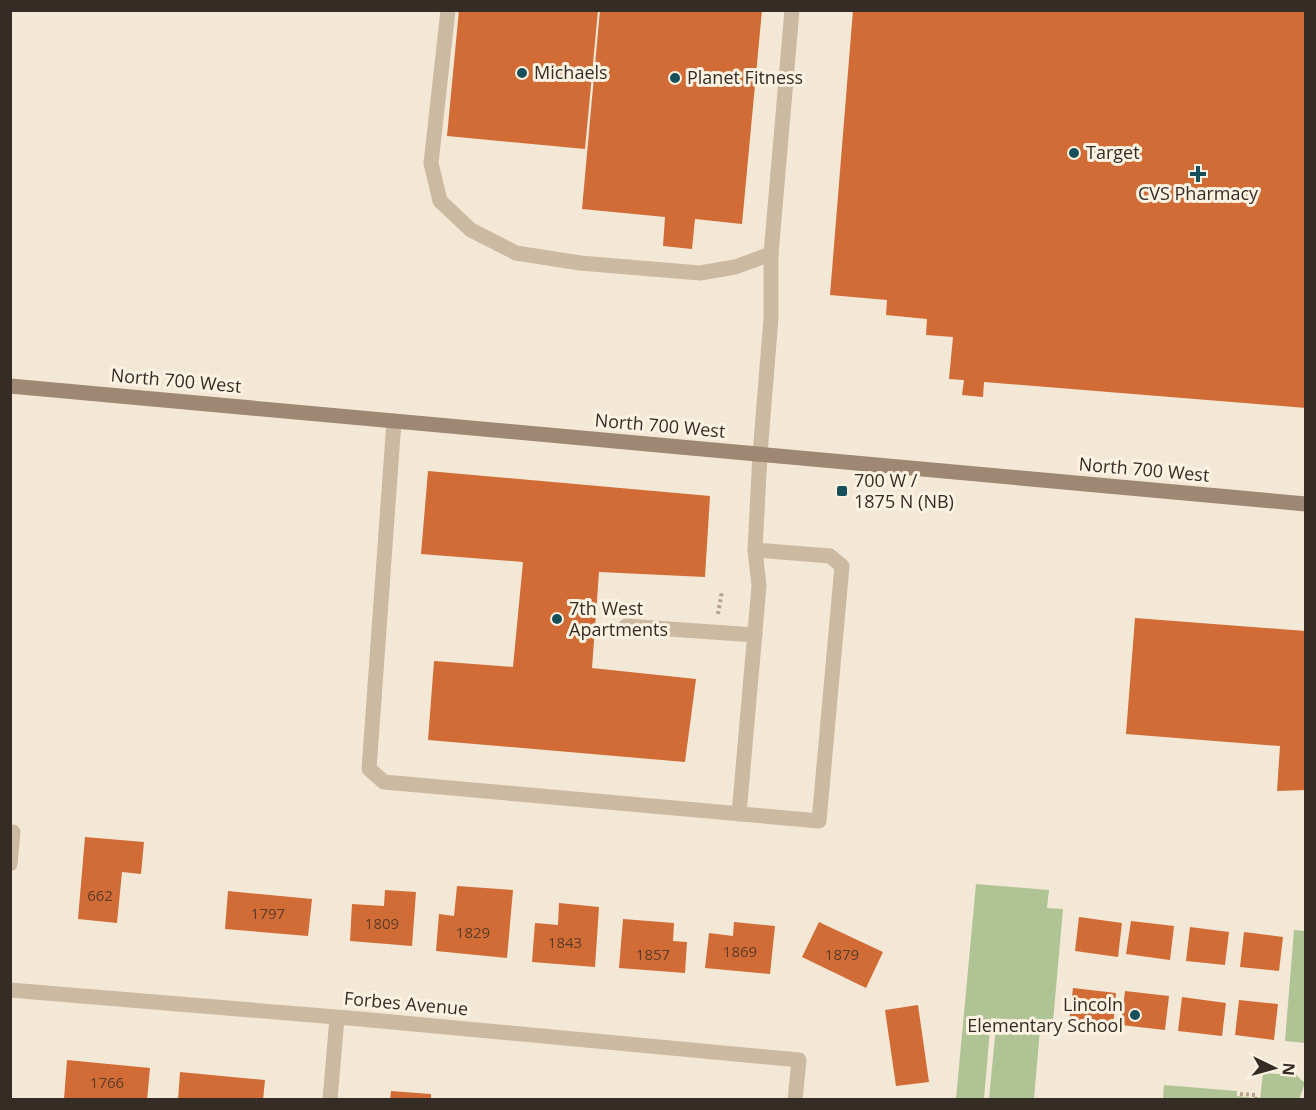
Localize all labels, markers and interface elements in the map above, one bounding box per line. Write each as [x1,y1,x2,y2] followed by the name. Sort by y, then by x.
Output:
[534,60,608,84] place label: Michaels
[687,65,803,89] place label: Planet Fitness
[515,66,529,80] marker: Michaels
[668,71,682,85] marker: Planet Fitness
[1086,140,1140,164] place label: Target
[1067,146,1081,160] marker: Target
[1191,167,1205,181] marker: CVS Pharmacy
[1138,181,1259,205] place label: CVS Pharmacy
[110,362,242,398] street label: North 700 West
[594,407,726,443] street label: North 700 West
[1078,451,1210,487] street label: North 700 West
[854,468,954,513] place label: 700 W / 1875 N (NB)
[835,484,849,498] marker: 700 W / 1875 N (NB)
[569,596,668,641] place label: 7th West Apartments
[550,612,564,626] marker: 7th West Apartments
[87,885,113,905] house number: 662
[251,903,285,923] house number: 1797
[365,913,399,933] house number: 1809
[456,922,490,942] house number: 1829
[548,932,582,952] house number: 1843
[723,941,757,961] house number: 1869
[636,944,670,964] house number: 1857
[825,944,859,964] house number: 1879
[343,986,469,1020] street label: Forbes Avenue
[967,992,1123,1037] place label: Lincoln Elementary School
[1128,1008,1142,1022] marker: Lincoln Elementary School
[1244,1038,1304,1098] north arrow
[1277,1062,1300,1077] text: N
[90,1072,124,1092] house number: 1766

